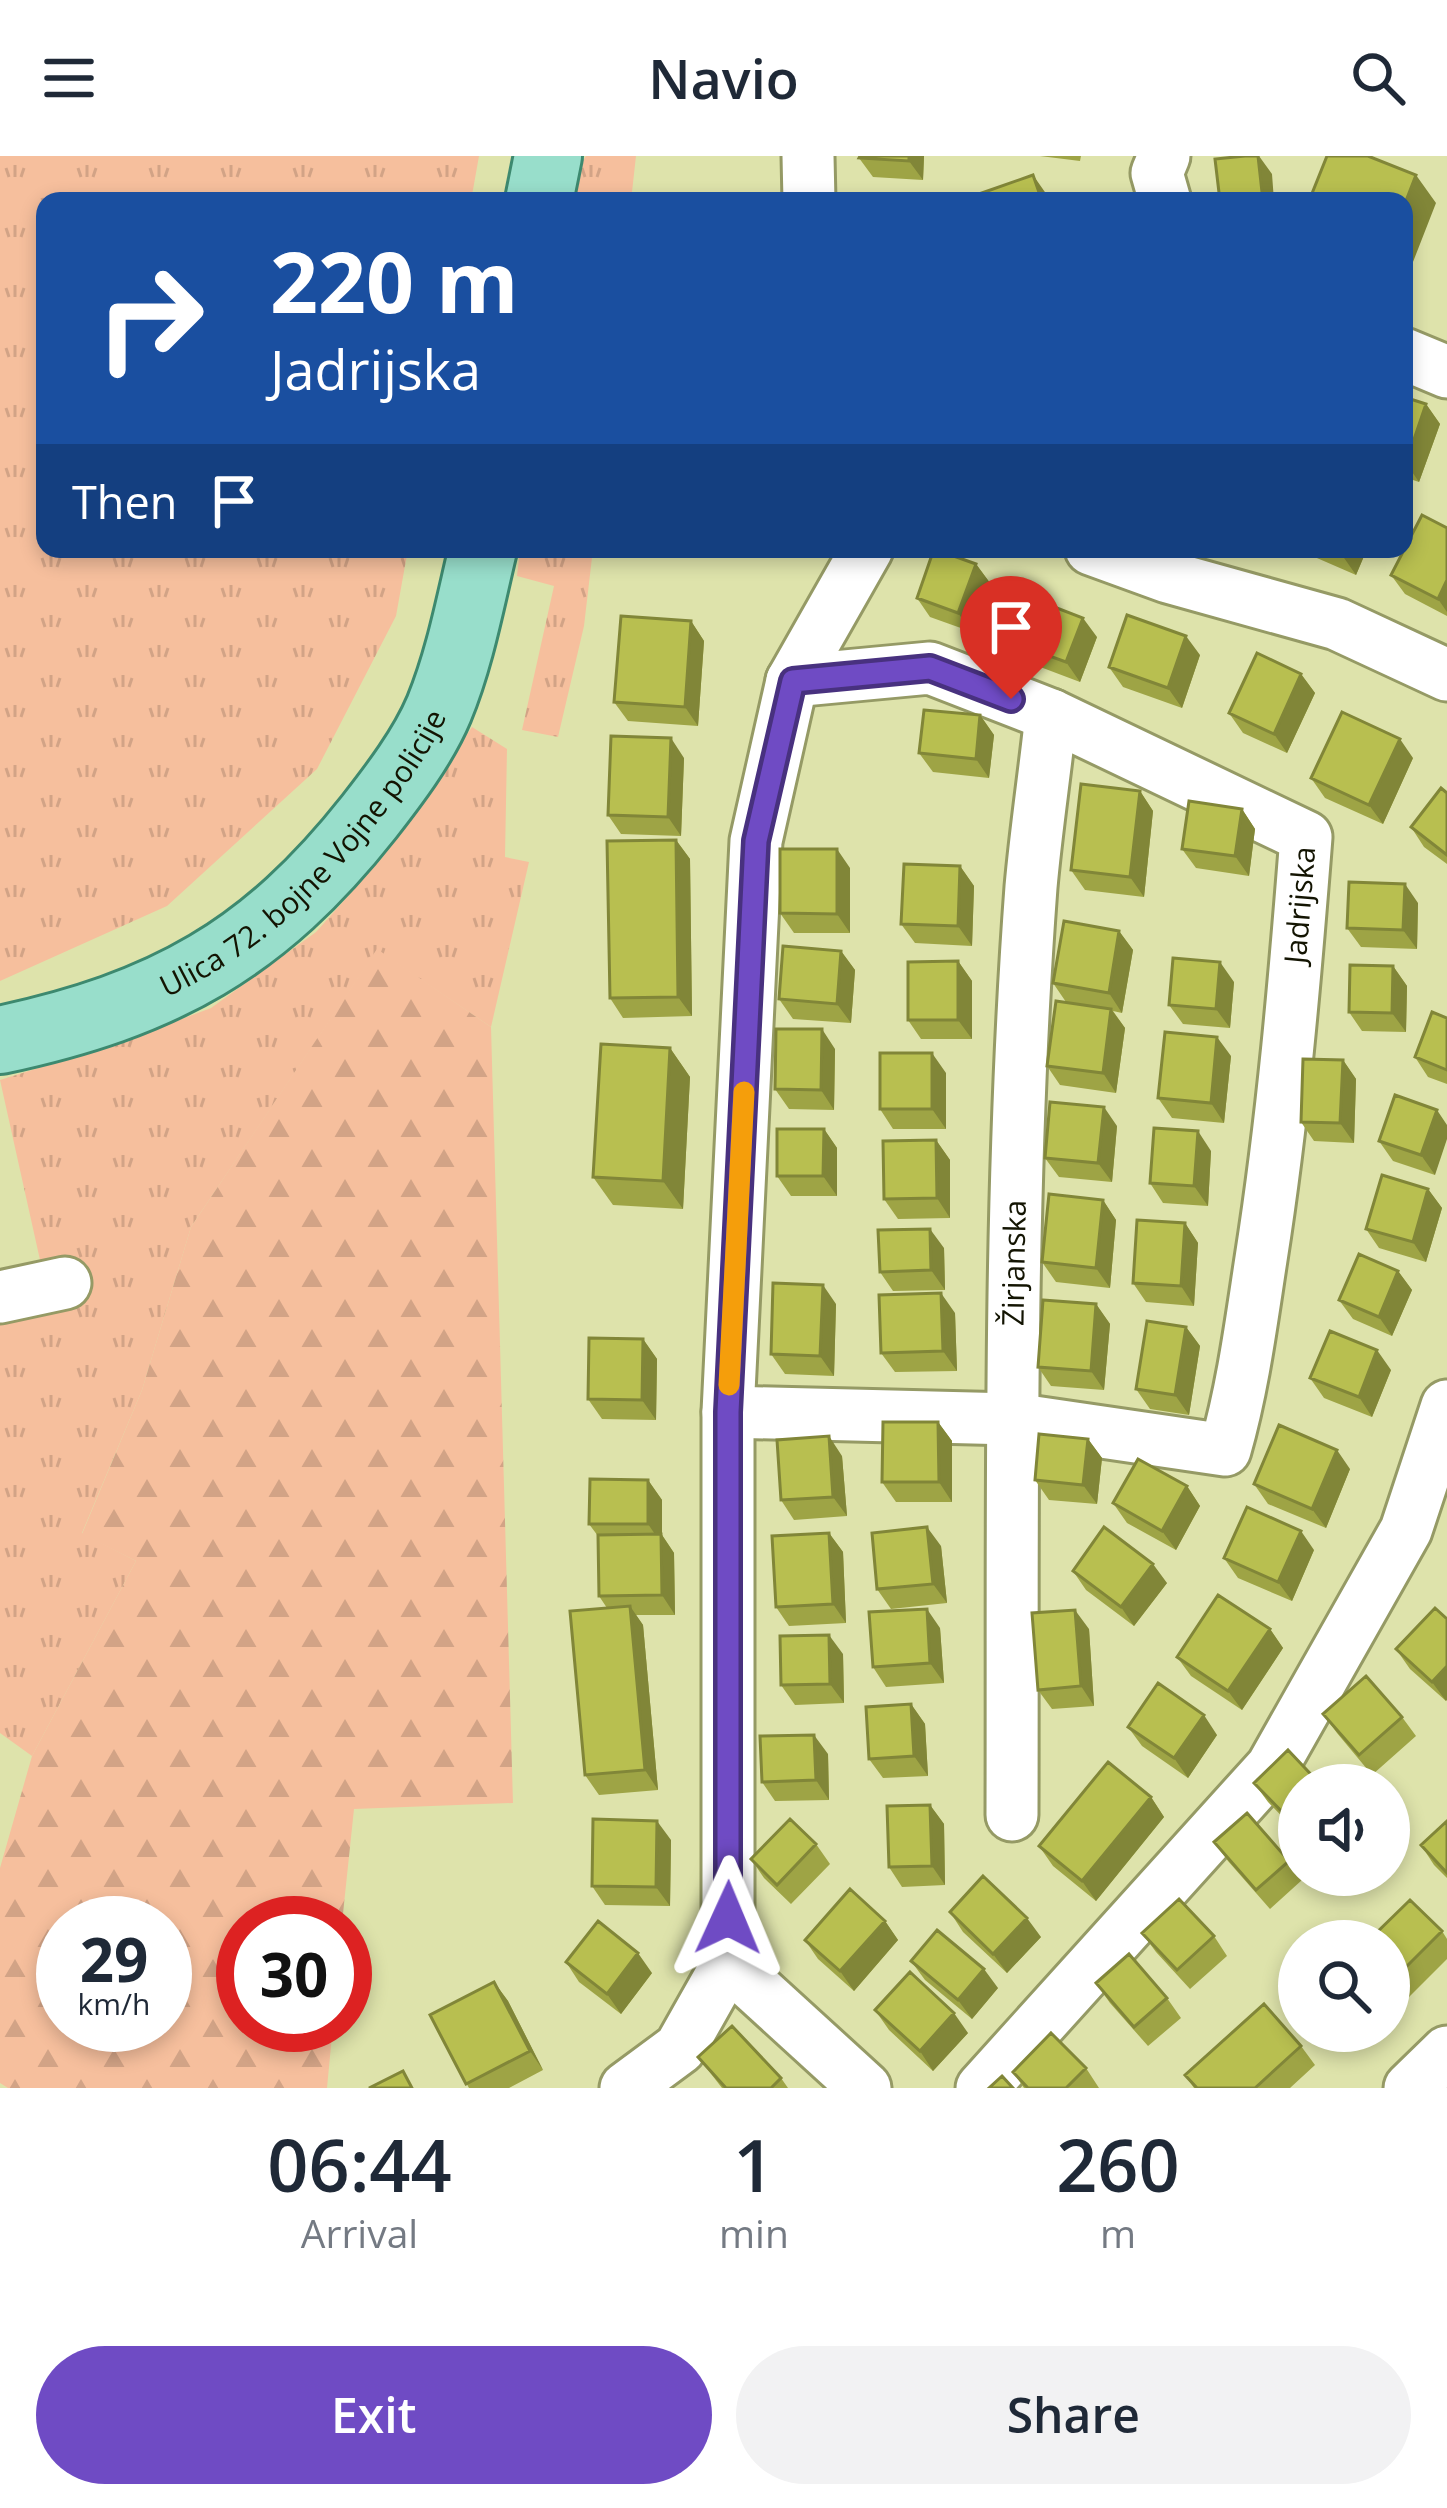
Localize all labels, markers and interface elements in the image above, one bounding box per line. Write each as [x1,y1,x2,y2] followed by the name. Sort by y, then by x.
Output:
[648,41,799,115] text: Navio
[36,45,102,111] icon: menu
[1345,45,1411,111] icon: search
[270,223,518,338] text: 220 m
[72,240,228,396] icon: right
[270,332,481,406] text: Jadrijska
[201,468,267,534] icon: arrive
[72,471,177,532] text: Then
[960,576,1062,699] pin
[978,594,1044,660] icon: arrive
[152,702,455,1006] street label: Ulica 72. bojne Vojne policije
[1273,845,1324,968] street label: Jadrijska
[992,1199,1035,1326] street label: Žirjanska
[1278,1764,1410,2052] map controls
[1278,1764,1410,1896] button: sound
[665,1855,791,1981] position arrow
[216,1896,372,2052] speed limit sign: 30
[80,1918,148,2000] text: 29
[1278,1920,1410,2052] button: search
[78,1983,150,2024] text: km/h
[267,2115,452,2213] text: 06:44
[733,2115,775,2213] text: 1
[1056,2115,1180,2213] text: 260
[301,2206,418,2259] text: Arrival
[719,2206,789,2259] text: min
[1100,2206,1136,2259] text: m
[36,2346,712,2484] button: Exit
[736,2346,1411,2484] button: Share

